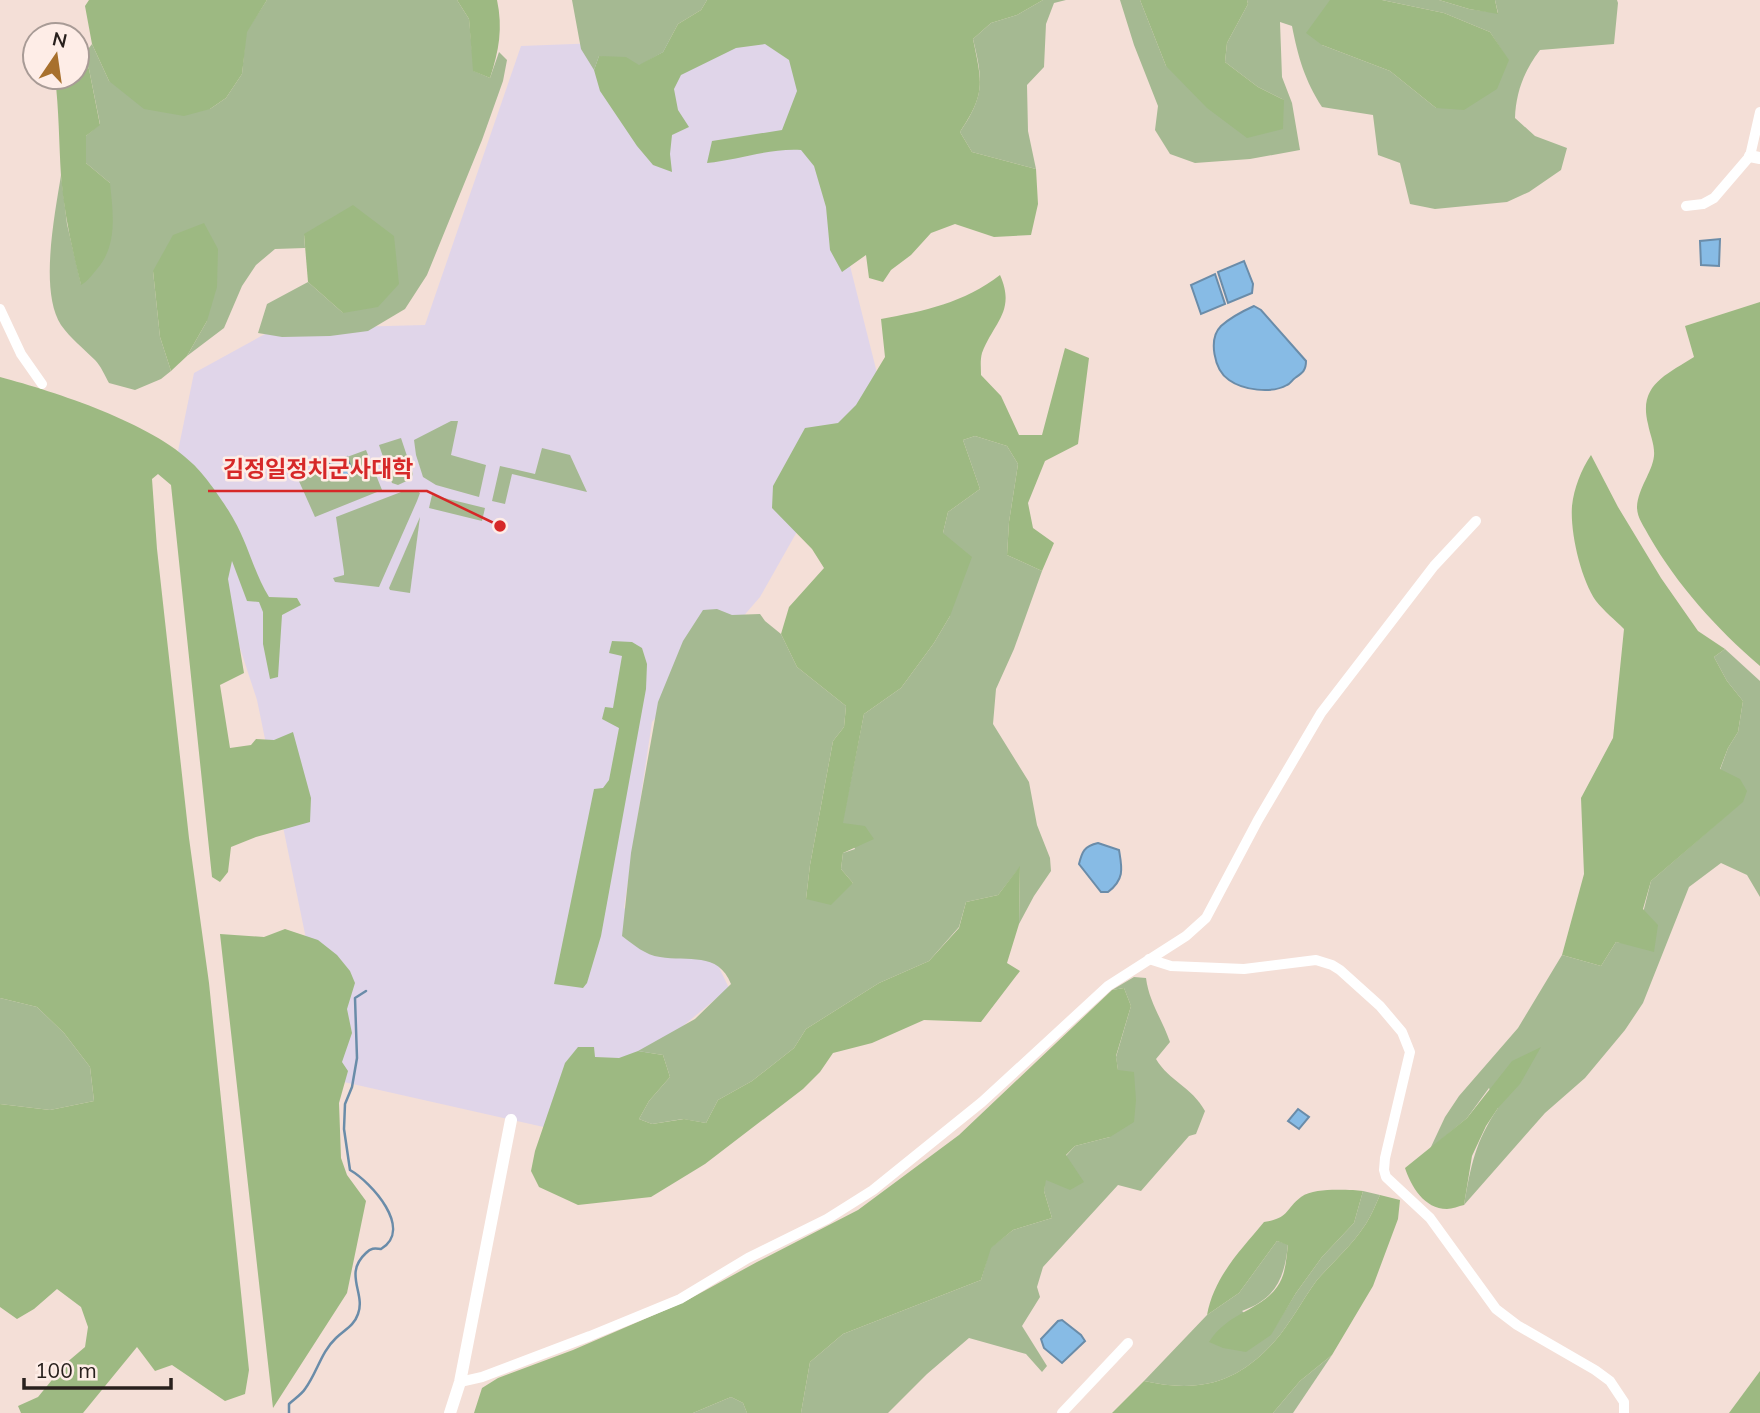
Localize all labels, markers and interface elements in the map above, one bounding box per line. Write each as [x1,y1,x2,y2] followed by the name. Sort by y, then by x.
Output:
[21,21,91,91] north arrow
[50,26,70,53] text: N
[208,447,427,491] callout: 김정일정치군사대학
[223,454,413,483] text: 김정일정치군사대학
[24,1346,172,1390] scale bar
[35,1357,97,1383] text: 100 m

